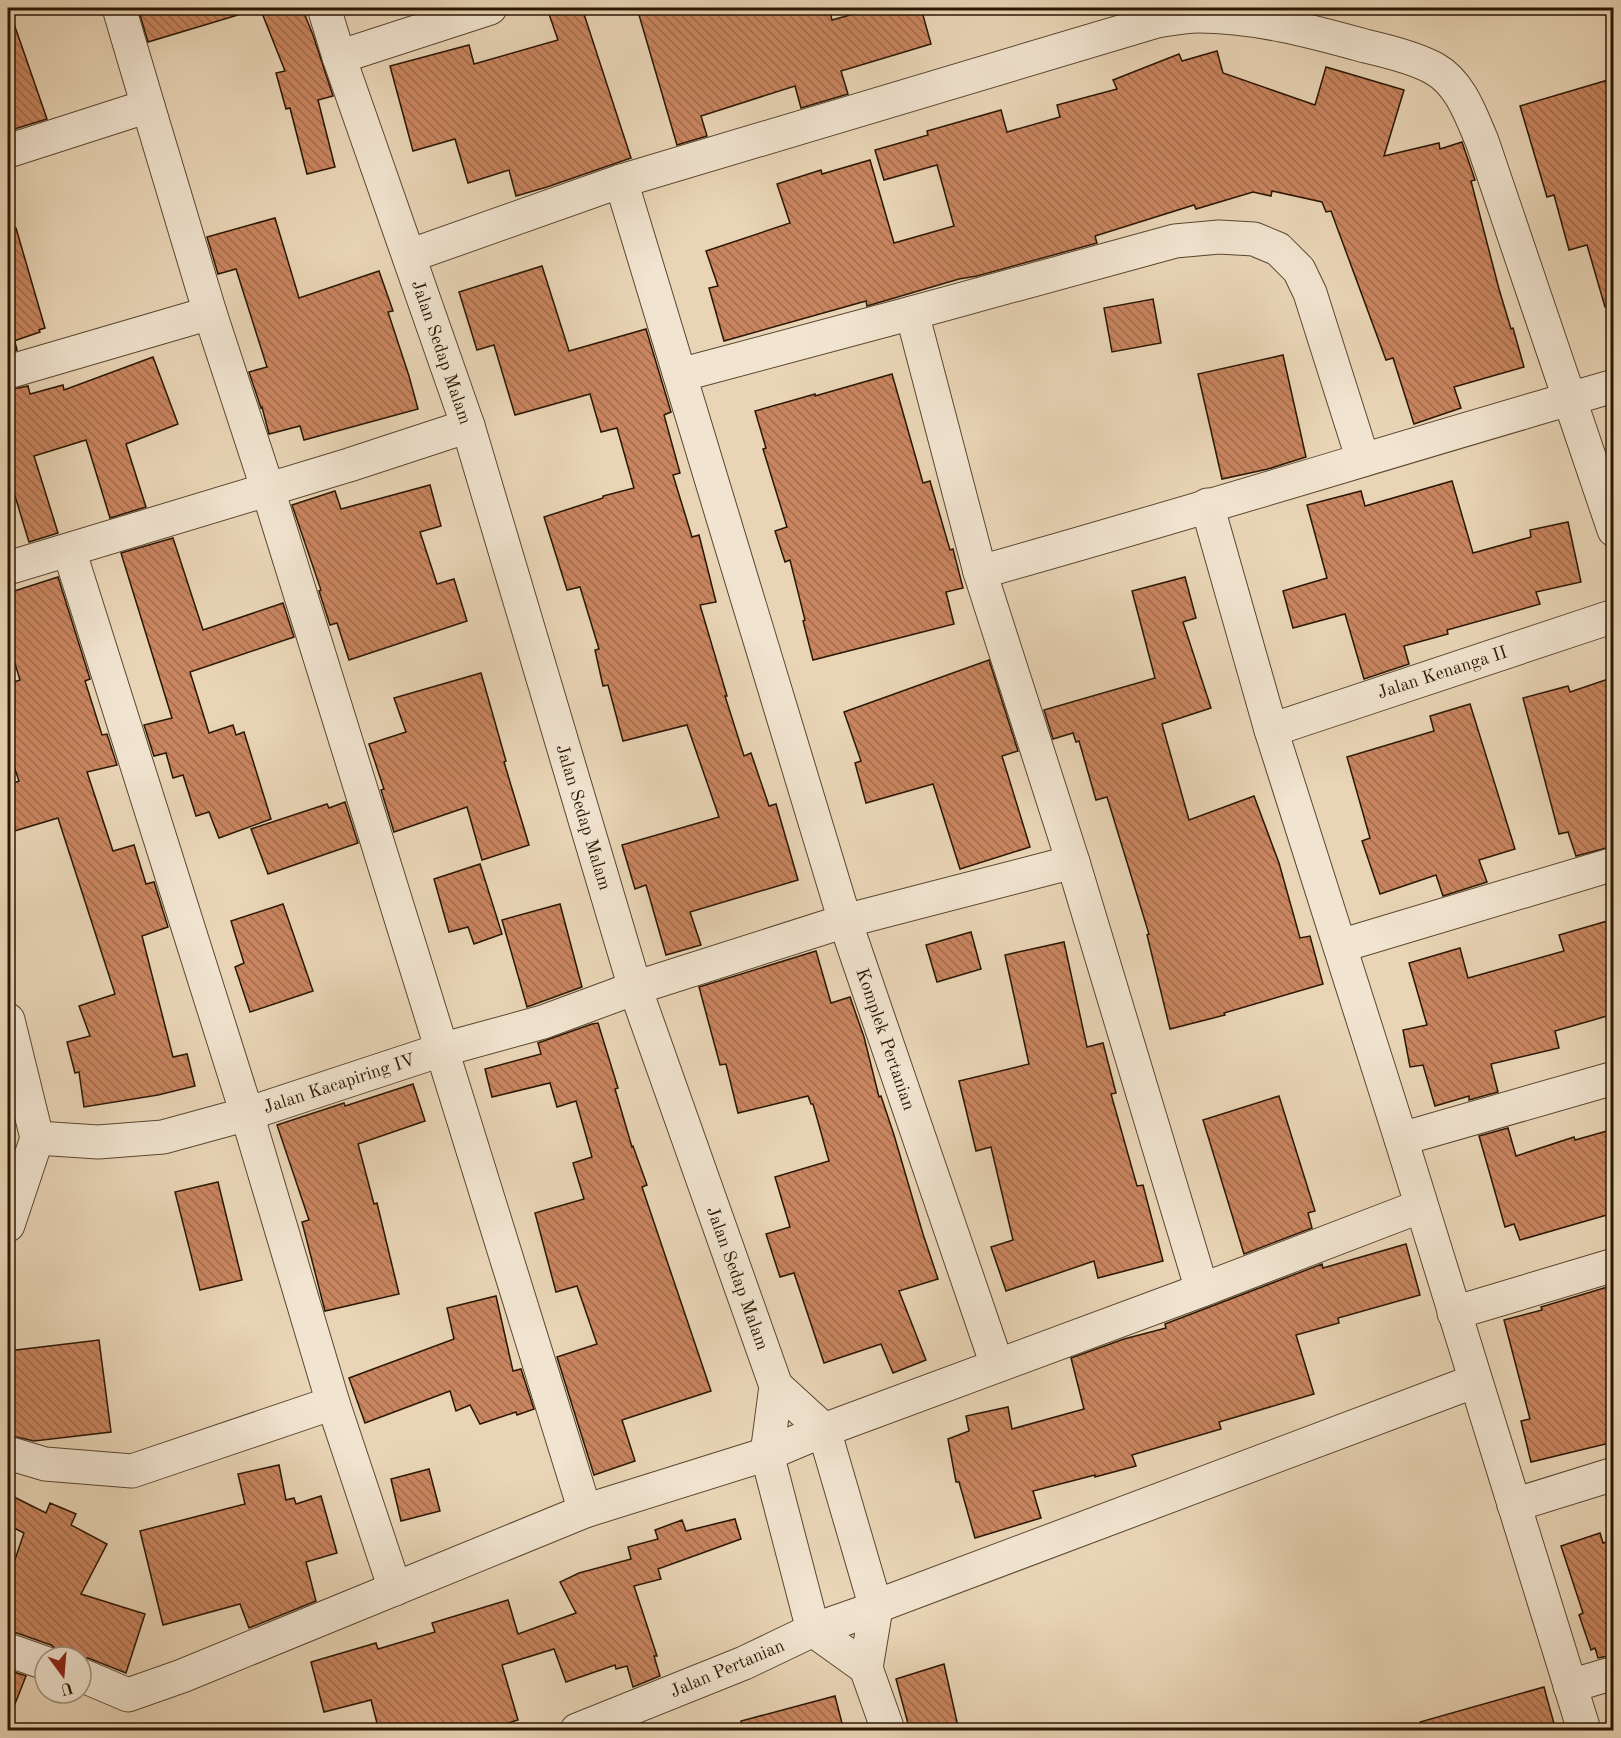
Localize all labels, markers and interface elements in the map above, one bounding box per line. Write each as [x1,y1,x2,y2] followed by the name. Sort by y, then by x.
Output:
[408,278,474,427] street label: Jalan Sedap Malam
[1375,644,1509,702] street label: Jalan Kenanga II
[552,742,614,892] street label: Jalan Sedap Malam
[852,966,918,1113] street label: Komplek Pertanian
[261,1051,417,1117] street label: Jalan Kacapiring IV
[703,1204,771,1352] street label: Jalan Sedap Malam
[668,1637,788,1701] street label: Jalan Pertanian
[33,1645,93,1705] north arrow
[58,1678,75,1697] text: U

